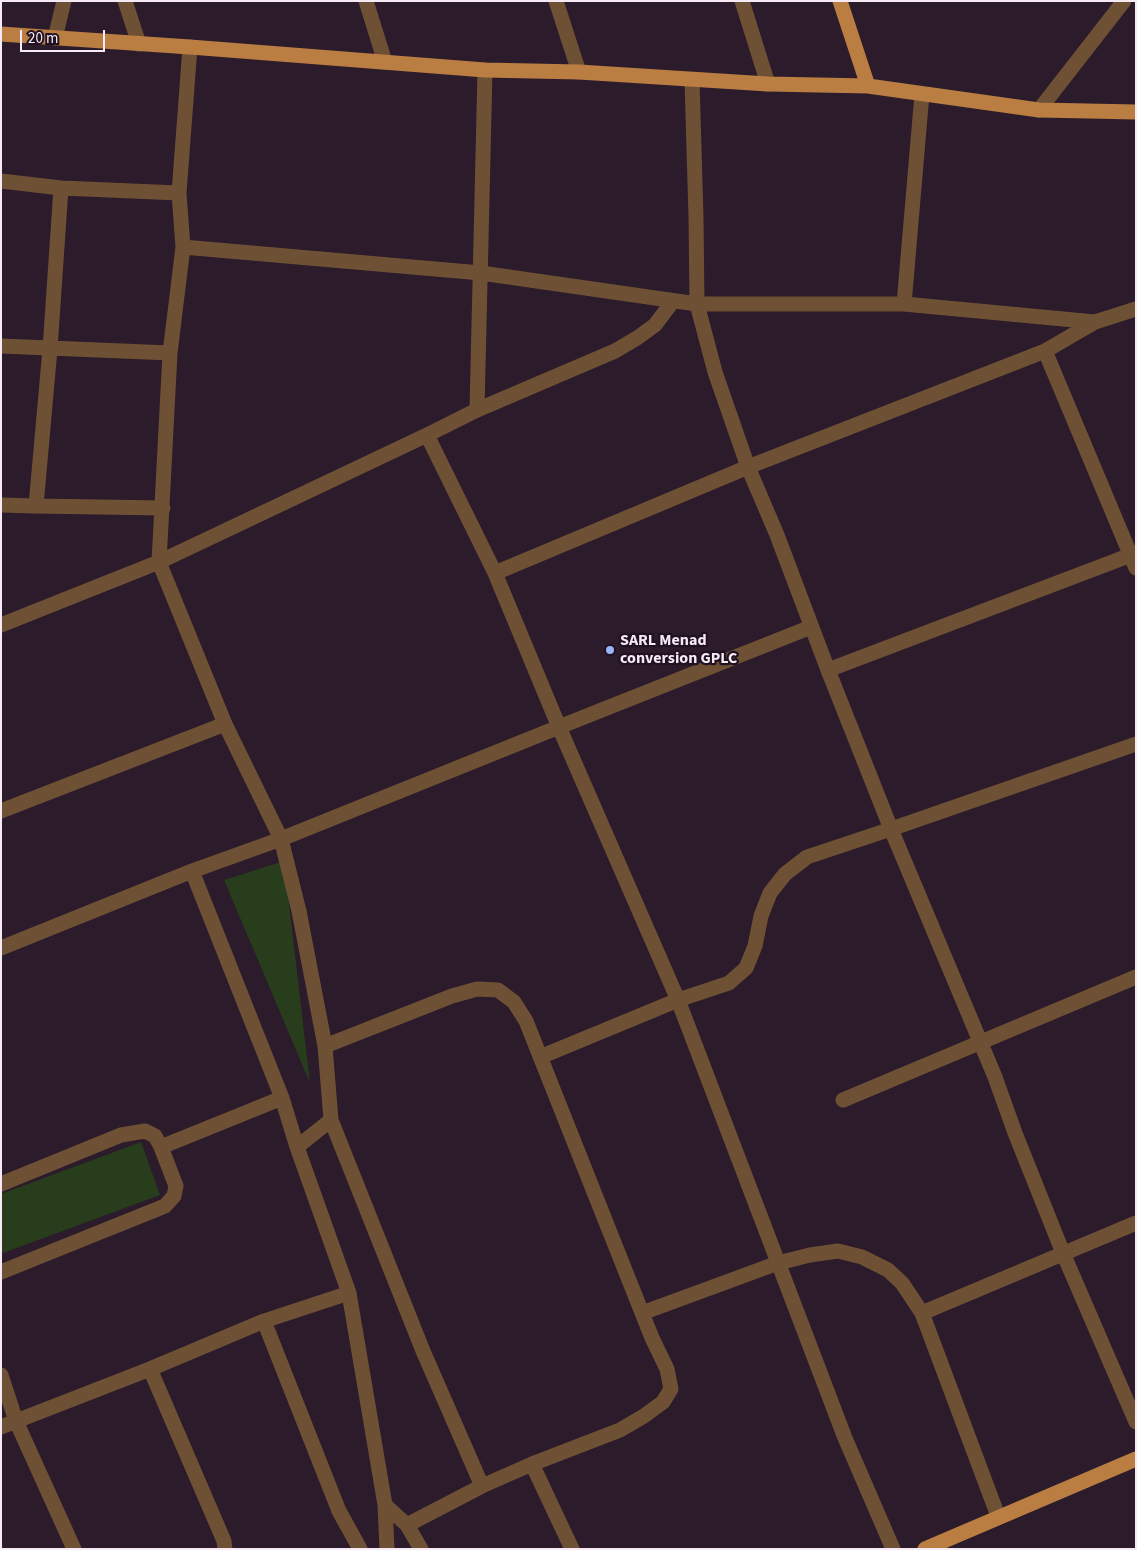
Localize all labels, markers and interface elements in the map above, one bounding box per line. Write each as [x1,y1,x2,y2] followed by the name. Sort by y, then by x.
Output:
[22,20,108,52] scale bar
[28,28,58,49] text: 20 m
[620,631,737,669] place label: SARL Menad conversion GPLC
[604,644,616,656] marker: SARL Menad conversion GPLC

